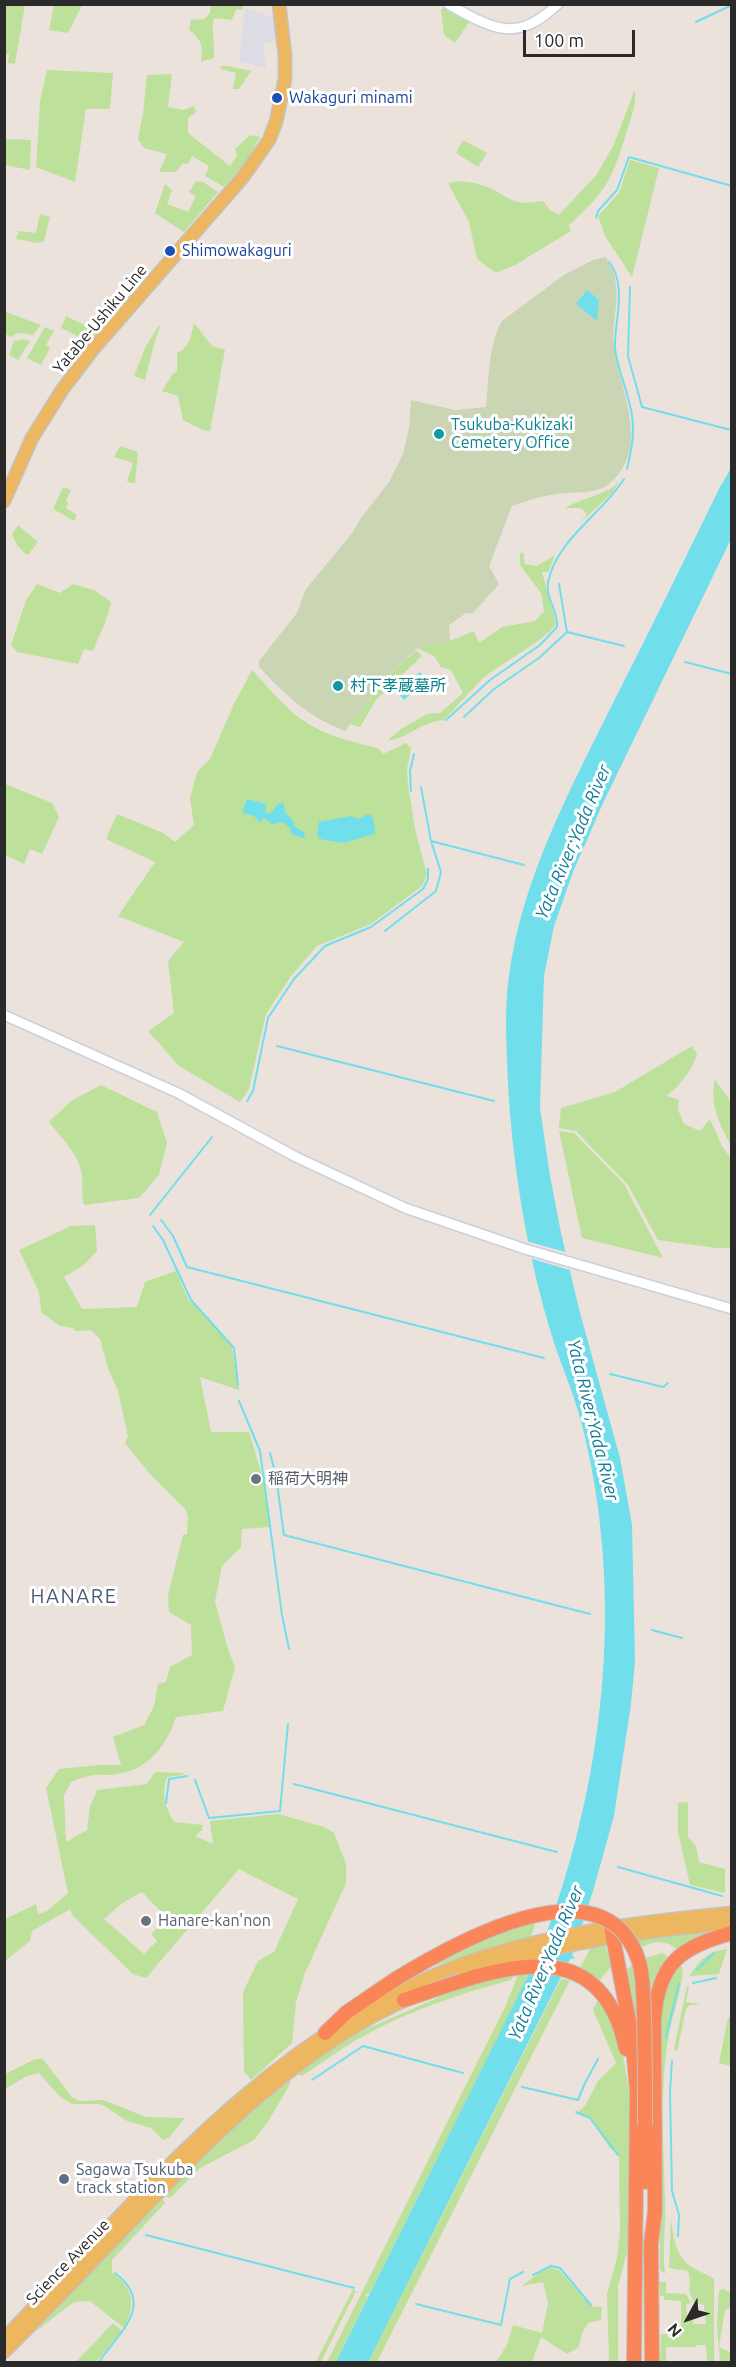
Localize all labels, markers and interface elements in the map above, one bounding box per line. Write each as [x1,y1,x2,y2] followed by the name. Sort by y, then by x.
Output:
[526,18,638,56] scale bar
[534,30,584,50] text: 100 m
[289,88,413,108] place label: Wakaguri minami
[270,91,284,105] marker: Wakaguri minami
[182,241,292,261] place label: Shimowakaguri
[163,244,177,258] marker: Shimowakaguri
[49,261,151,377] street label: Yatabe-Ushiku Line
[451,415,573,453] place label: Tsukuba-Kukizaki Cemetery Office
[432,427,446,441] marker: Tsukuba-Kukizaki Cemetery Office
[350,676,446,696] place label: 村下孝蔵墓所
[331,679,345,693] marker: 村下孝蔵墓所
[531,761,615,923] water label: Yata River;Yada River
[562,1337,624,1503] water label: Yata River;Yada River
[268,1469,348,1489] place label: 稲荷大明神
[249,1472,263,1486] marker: 稲荷大明神
[31,1584,117,1608] district label: HANARE
[504,1882,588,2044] water label: Yata River;Yada River
[158,1911,271,1931] place label: Hanare-kan'non
[139,1914,153,1928] marker: Hanare-kan'non
[76,2160,193,2198] place label: Sagawa Tsukuba track station
[57,2172,71,2186] marker: Sagawa Tsukuba track station
[22,2215,114,2309] street label: Science Avenue
[658,2289,718,2349] north arrow
[663,2320,685,2341] text: N

